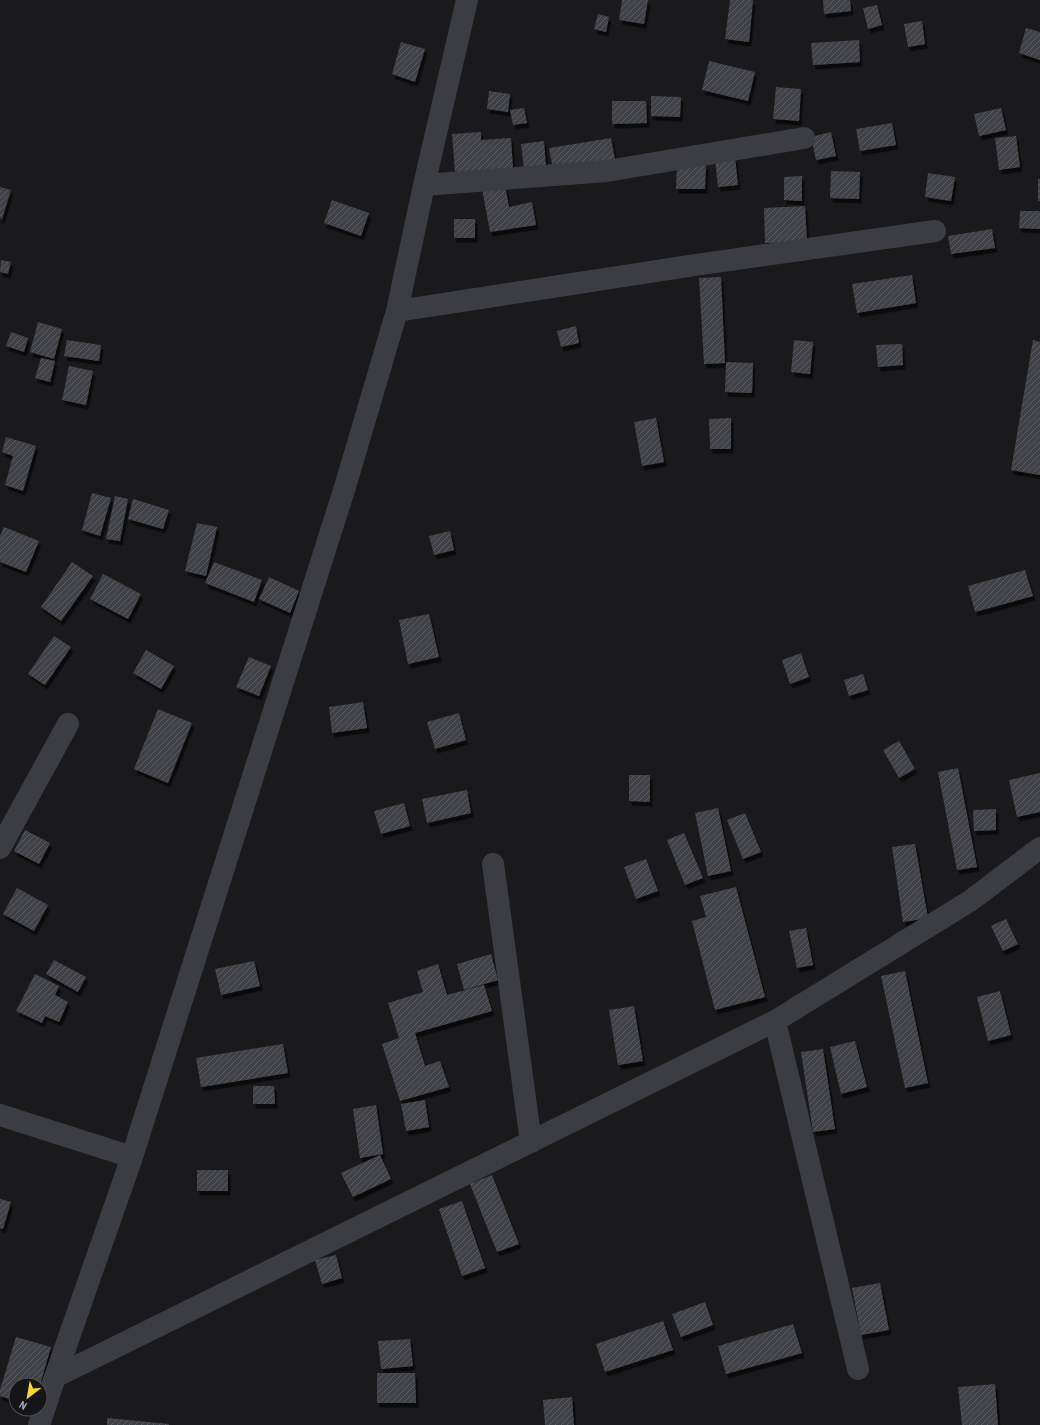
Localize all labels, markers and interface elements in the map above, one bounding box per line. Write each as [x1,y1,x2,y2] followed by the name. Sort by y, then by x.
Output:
[8,1377,48,1417] north arrow
[16,1398,29,1413] text: N

